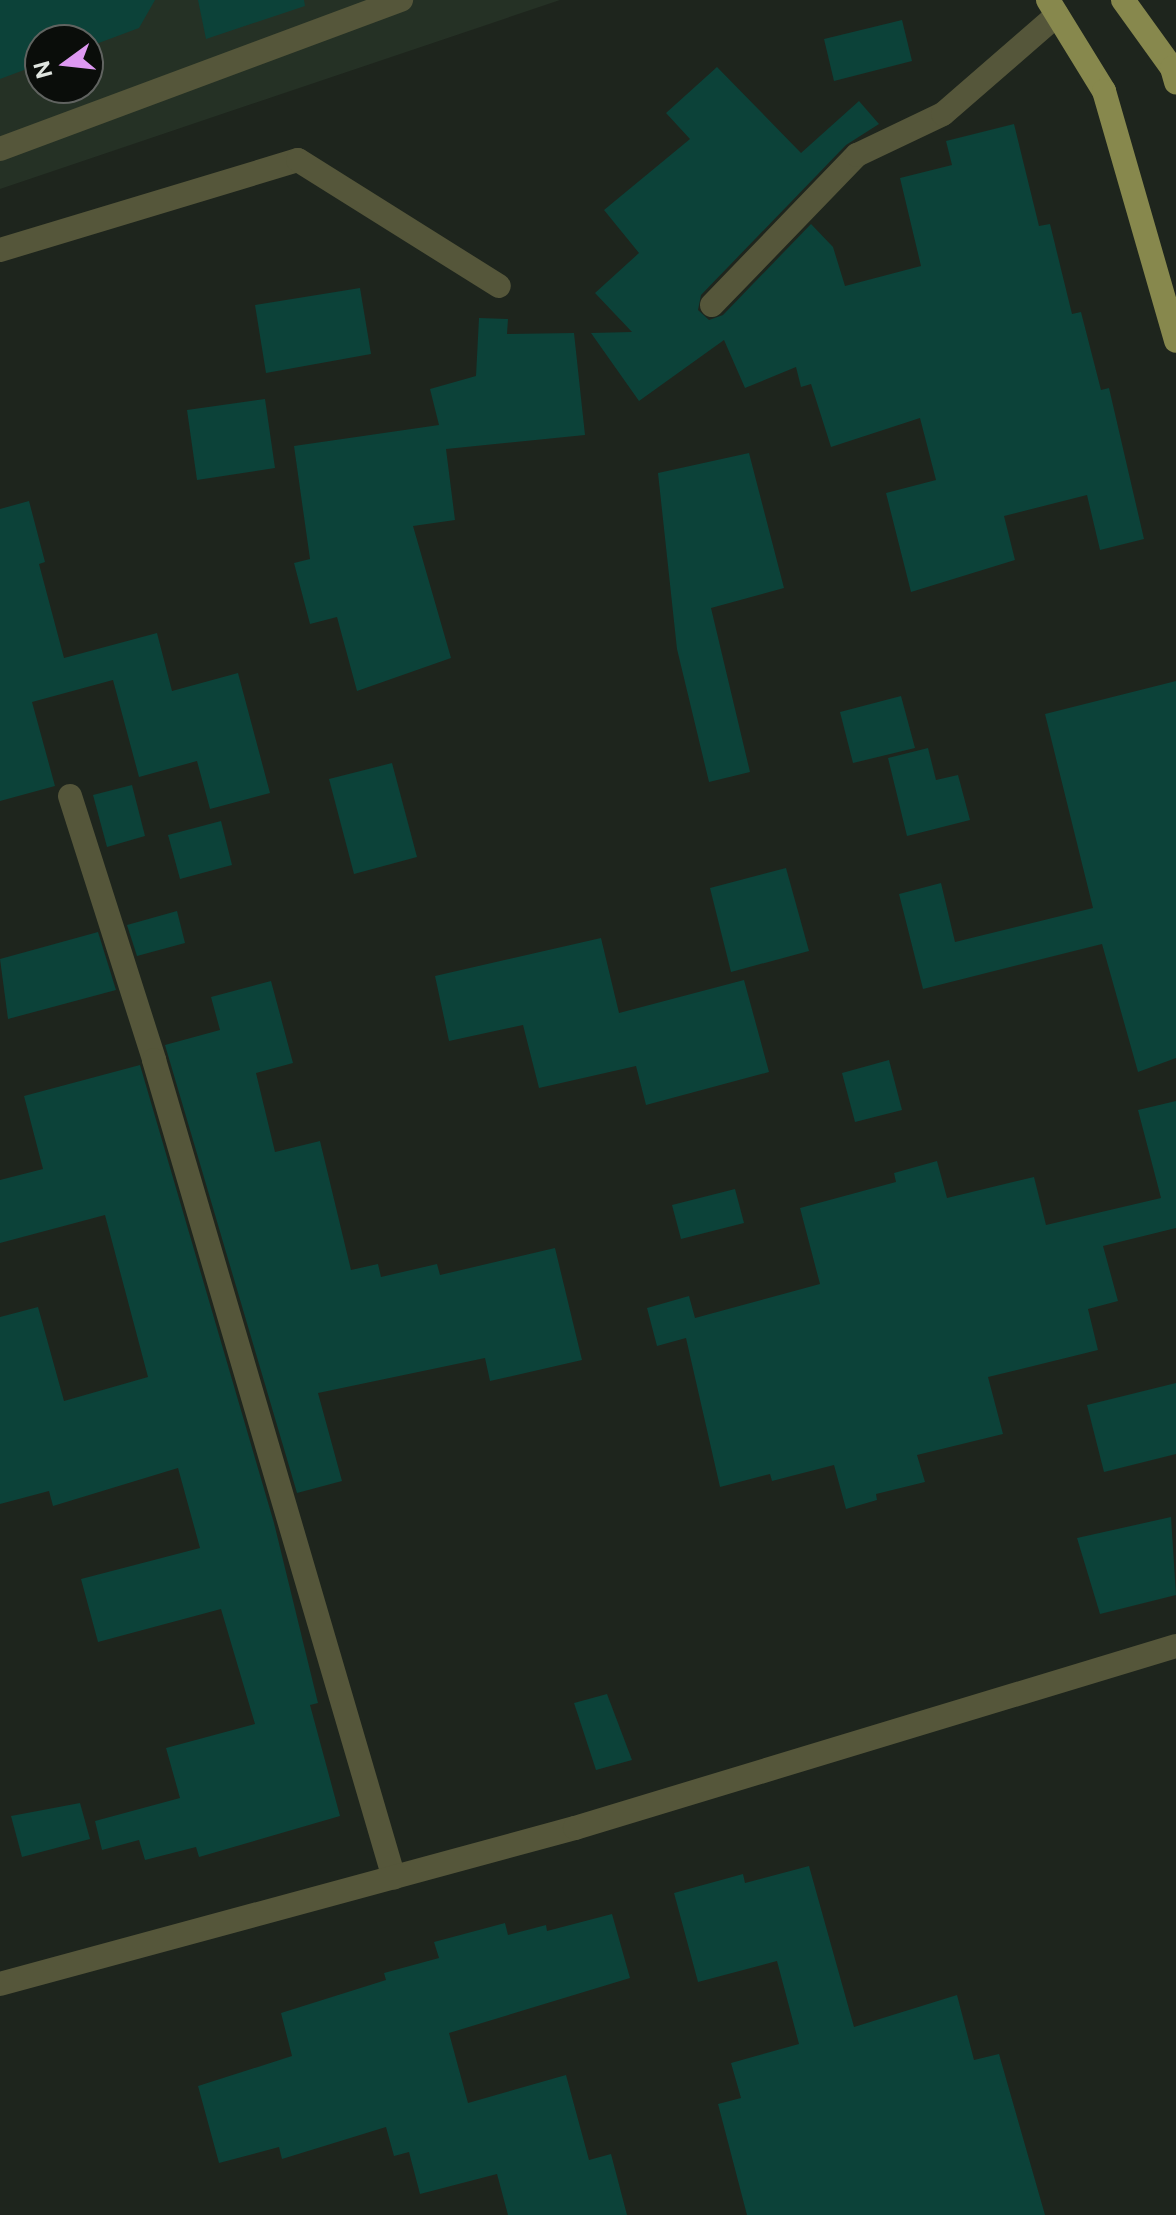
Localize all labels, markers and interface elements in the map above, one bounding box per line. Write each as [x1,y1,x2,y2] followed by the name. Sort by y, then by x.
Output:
[24,24,104,104] north arrow
[28,58,58,81] text: N

